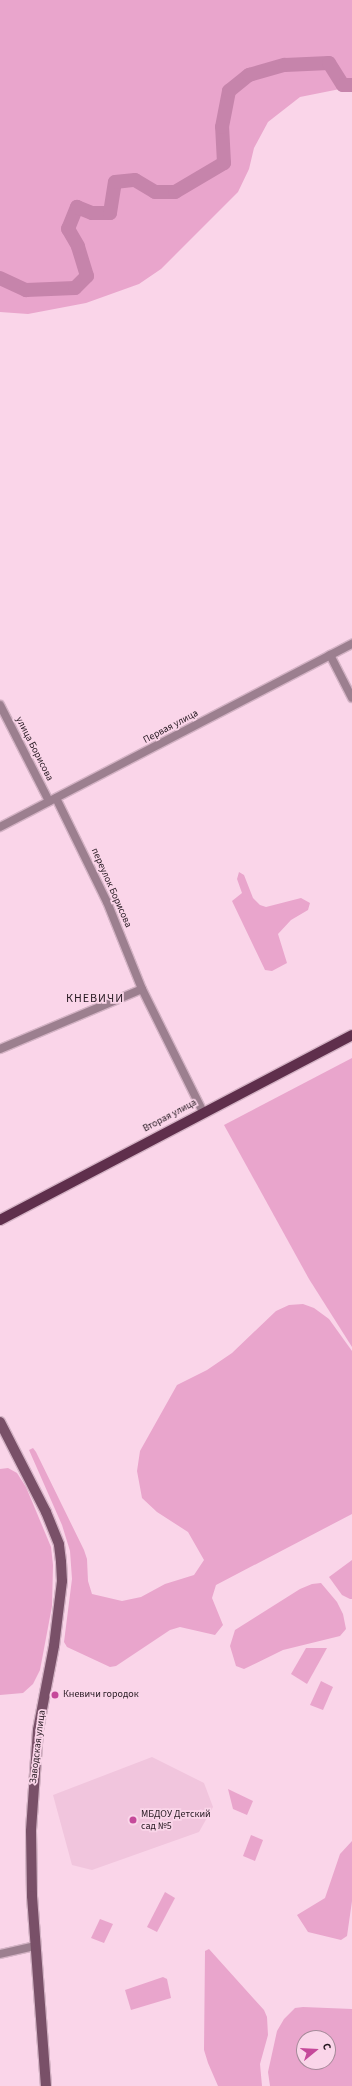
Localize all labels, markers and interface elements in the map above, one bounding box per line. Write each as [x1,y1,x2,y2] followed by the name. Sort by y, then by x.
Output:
[141,708,201,746] street label: Первая улица
[13,715,55,783] street label: улица Борисова
[88,846,134,930] street label: переулок Борисова
[66,992,124,1006] district label: КНЕВИЧИ
[141,1097,199,1135] street label: Вторая улица
[63,1689,139,1701] place label: Кневичи городок
[50,1690,60,1700] marker: Кневичи городок
[28,1709,48,1785] street label: Заводская улица
[141,1808,211,1832] place label: МБДОУ Детский сад №5
[128,1815,138,1825] marker: МБДОУ Детский сад №5
[296,2030,336,2070] north arrow
[319,2041,335,2052] text: С

